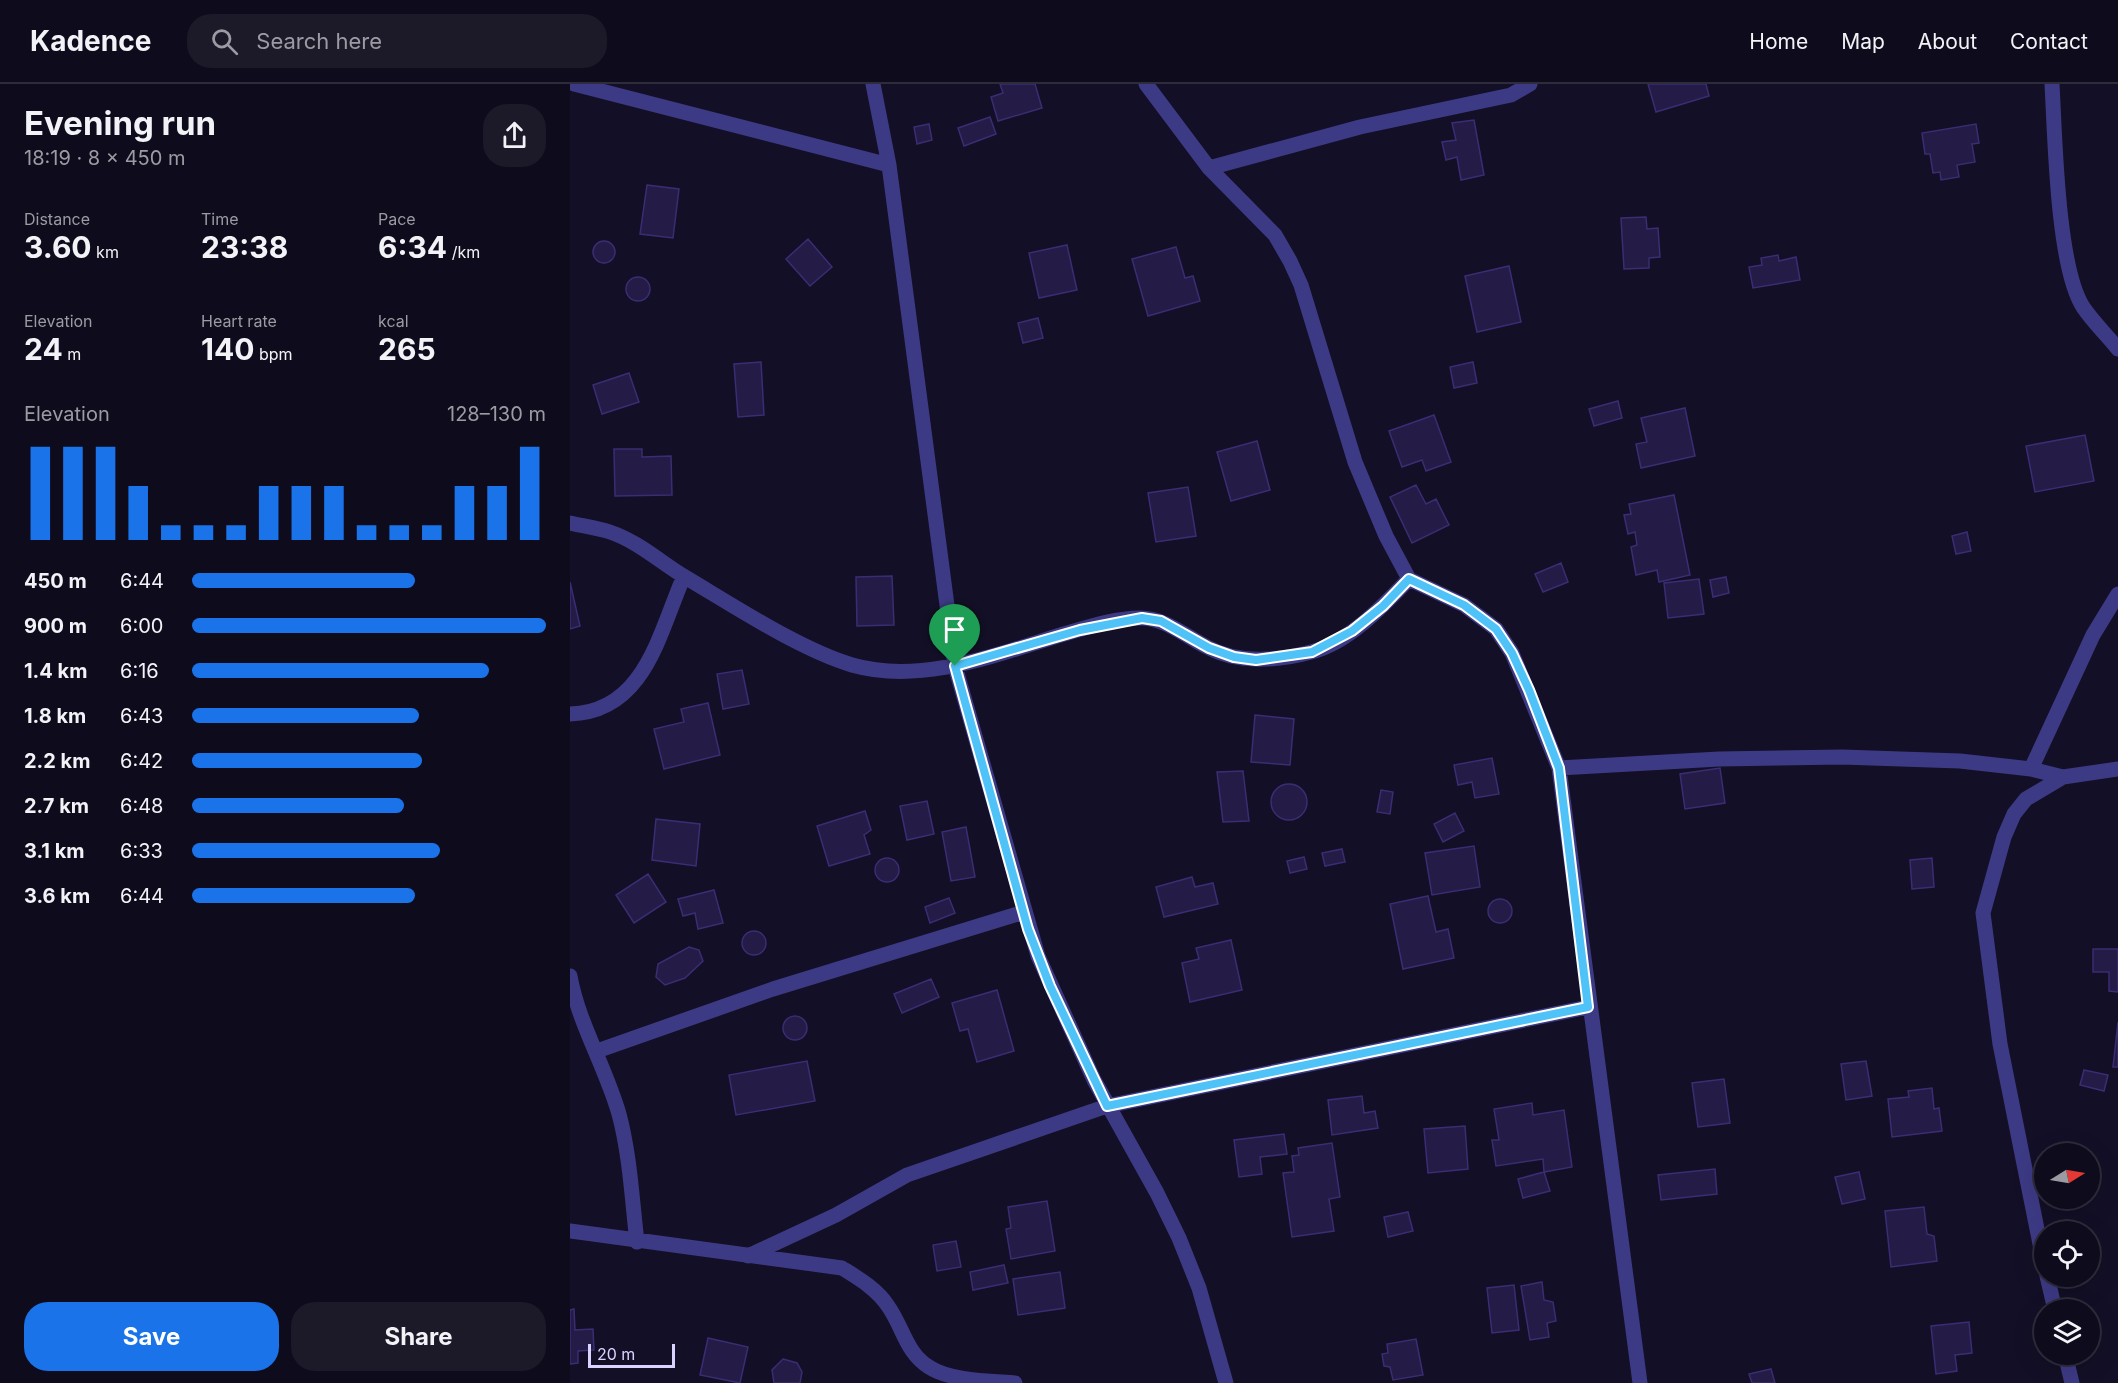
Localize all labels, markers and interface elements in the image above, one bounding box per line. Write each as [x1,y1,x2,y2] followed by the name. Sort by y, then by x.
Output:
[187,14,607,68] search box
[30,24,151,58] text: Kadence
[208,25,241,58] icon: search
[256,28,382,54] text: Search here
[1749,29,1808,54] text: Home
[1841,29,1885,54] text: Map
[1918,29,1977,54] text: About
[2010,29,2088,54] text: Contact
[24,103,216,143] text: Evening run
[483,104,546,167] button: share
[24,146,186,170] text: 18:19 · 8 × 450 m
[24,209,90,229] text: Distance
[201,209,239,229] text: Time
[378,209,416,229] text: Pace
[24,229,92,265] text: 3.60
[201,229,288,265] text: 23:38
[378,229,447,265] text: 6:34
[92,242,119,262] text: km
[447,242,480,262] text: /km
[24,311,93,331] text: Elevation
[201,311,277,331] text: Heart rate
[378,311,409,331] text: kcal
[24,331,63,367] text: 24
[201,331,254,367] text: 140
[378,331,436,367] text: 265
[63,344,81,364] text: m
[254,344,293,364] text: bpm
[24,402,110,426] text: Elevation
[447,402,546,426] text: 128–130 m
[24,569,87,593] text: 450 m
[120,569,164,593] text: 6:44
[929,604,980,666] pin
[938,613,971,646] icon: arrive
[24,614,87,638] text: 900 m
[120,614,163,638] text: 6:00
[24,659,87,683] text: 1.4 km
[120,659,159,683] text: 6:16
[24,704,86,728] text: 1.8 km
[120,704,163,728] text: 6:43
[24,749,90,773] text: 2.2 km
[120,749,163,773] text: 6:42
[24,794,89,818] text: 2.7 km
[120,794,163,818] text: 6:48
[24,839,85,863] text: 3.1 km
[120,839,163,863] text: 6:33
[24,884,90,908] text: 3.6 km
[120,884,164,908] text: 6:44
[2034,1143,2100,1209] north arrow
[2034,1143,2100,1365] map controls
[2034,1221,2100,1287] button: locate
[2034,1299,2100,1365] button: layers
[24,1302,279,1371] button: Save
[291,1302,546,1371] button: Share
[588,1341,675,1368] scale bar
[597,1344,635,1364] text: 20 m

